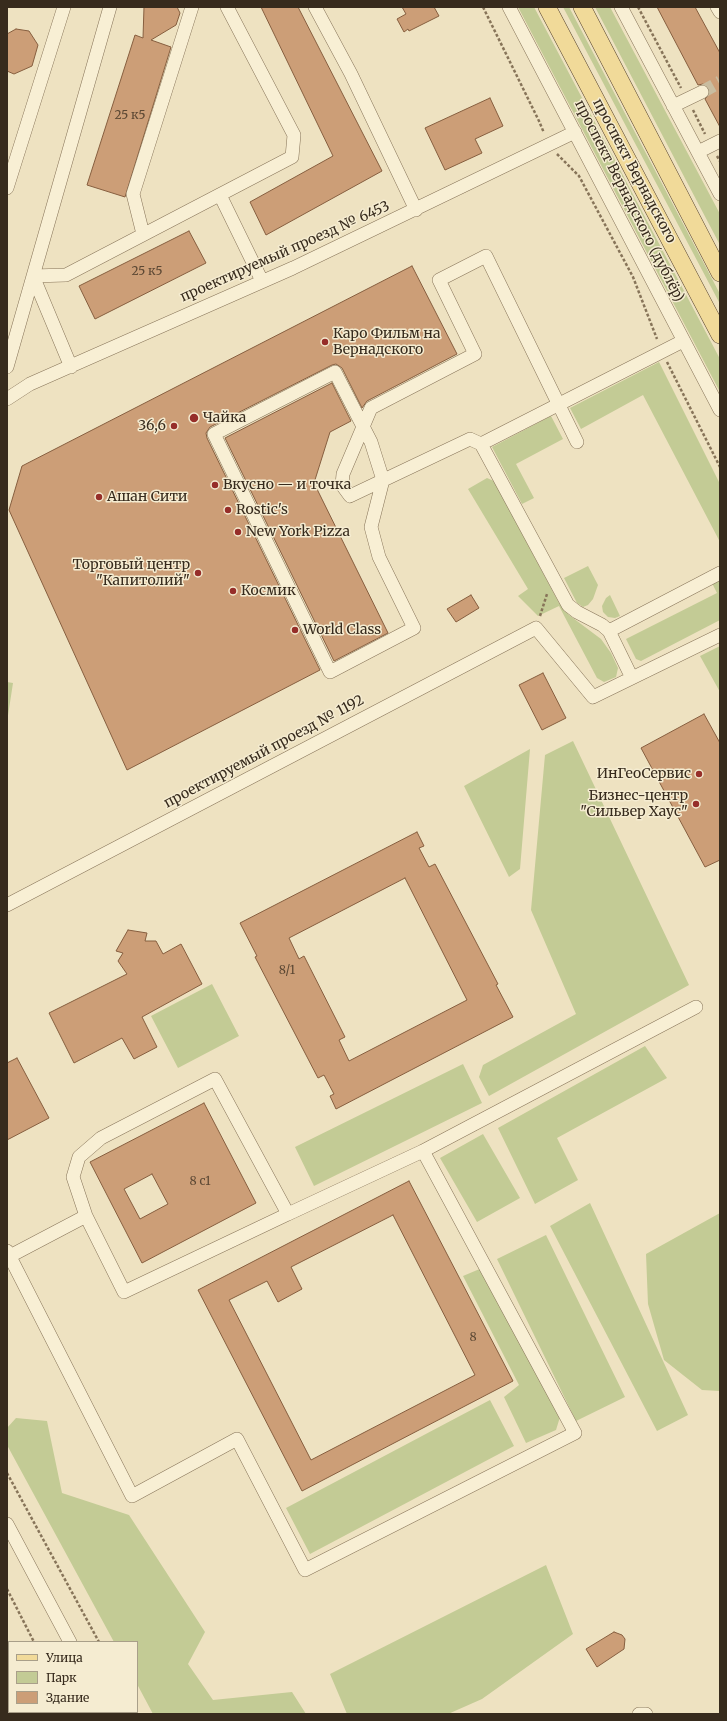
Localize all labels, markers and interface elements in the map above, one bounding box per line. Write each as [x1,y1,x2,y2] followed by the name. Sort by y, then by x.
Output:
[589,96,679,246] street label: проспект Вернадского
[571,97,687,305] street label: проспект Вернадского (дублёр)
[115,109,145,123] house number: 25 к5
[178,198,392,306] street label: проектируемый проезд № 6453
[132,265,162,279] house number: 25 к5
[333,326,440,358] place label: Каро Фильм на Вернадского
[320,337,330,347] marker: Каро Фильм на Вернадского
[203,410,246,426] place label: Чайка
[188,412,200,424] marker: Чайка
[138,418,166,434] place label: 36,6
[169,421,179,431] marker: 36,6
[223,477,351,493] place label: Вкусно — и точка
[210,480,220,490] marker: Вкусно — и точка
[107,489,188,505] place label: Ашан Сити
[94,492,104,502] marker: Ашан Сити
[236,502,288,518] place label: Rostic's
[223,505,233,515] marker: Rostic's
[246,524,350,540] place label: New York Pizza
[233,527,243,537] marker: New York Pizza
[72,557,190,590] place label: Торговый центр "Капитолий"
[193,568,203,578] marker: Торговый центр "Капитолий"
[241,583,296,599] place label: Космик
[228,586,238,596] marker: Космик
[303,622,381,638] place label: World Class
[290,625,300,635] marker: World Class
[161,692,367,812] street label: проектируемый проезд № 1192
[597,766,691,782] place label: ИнГеоСервис
[694,769,704,779] marker: ИнГеоСервис
[580,788,688,820] place label: Бизнес-центр "Сильвер Хаус"
[691,799,701,809] marker: Бизнес-центр "Сильвер Хаус"
[279,964,295,978] house number: 8/1
[189,1175,211,1189] house number: 8 с1
[469,1331,477,1345] house number: 8
[8,1641,138,1713] legend
[46,1650,83,1665] text: Улица
[46,1670,77,1685] text: Парк
[46,1690,89,1705] text: Здание

